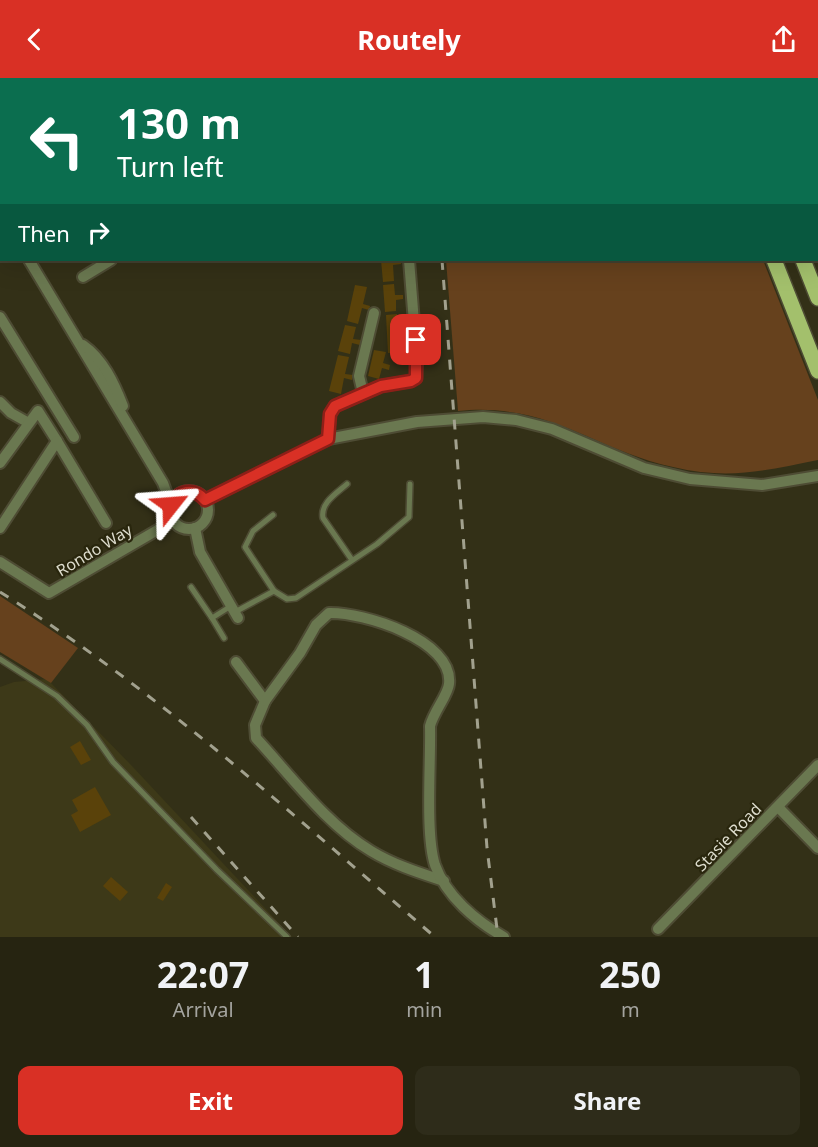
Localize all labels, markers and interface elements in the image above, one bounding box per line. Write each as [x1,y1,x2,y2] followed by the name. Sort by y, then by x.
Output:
[357,21,461,58] text: Routely
[18,23,51,56] icon: back
[767,23,800,56] icon: share
[117,94,241,151] text: 130 m
[18,102,96,180] icon: left
[117,148,223,185] text: Turn left
[82,216,115,249] icon: right
[18,218,70,248] text: Then
[390,314,441,365] pin
[399,323,432,356] icon: arrive
[139,473,203,537] position arrow
[52,518,137,581] street label: Rondo Way
[690,798,766,876] street label: Stasie Road
[157,950,249,999] text: 22:07
[414,950,435,999] text: 1
[599,950,661,999] text: 250
[173,996,234,1023] text: Arrival
[406,996,442,1023] text: min
[621,996,640,1023] text: m
[18,1066,403,1135] button: Exit
[415,1066,800,1135] button: Share

